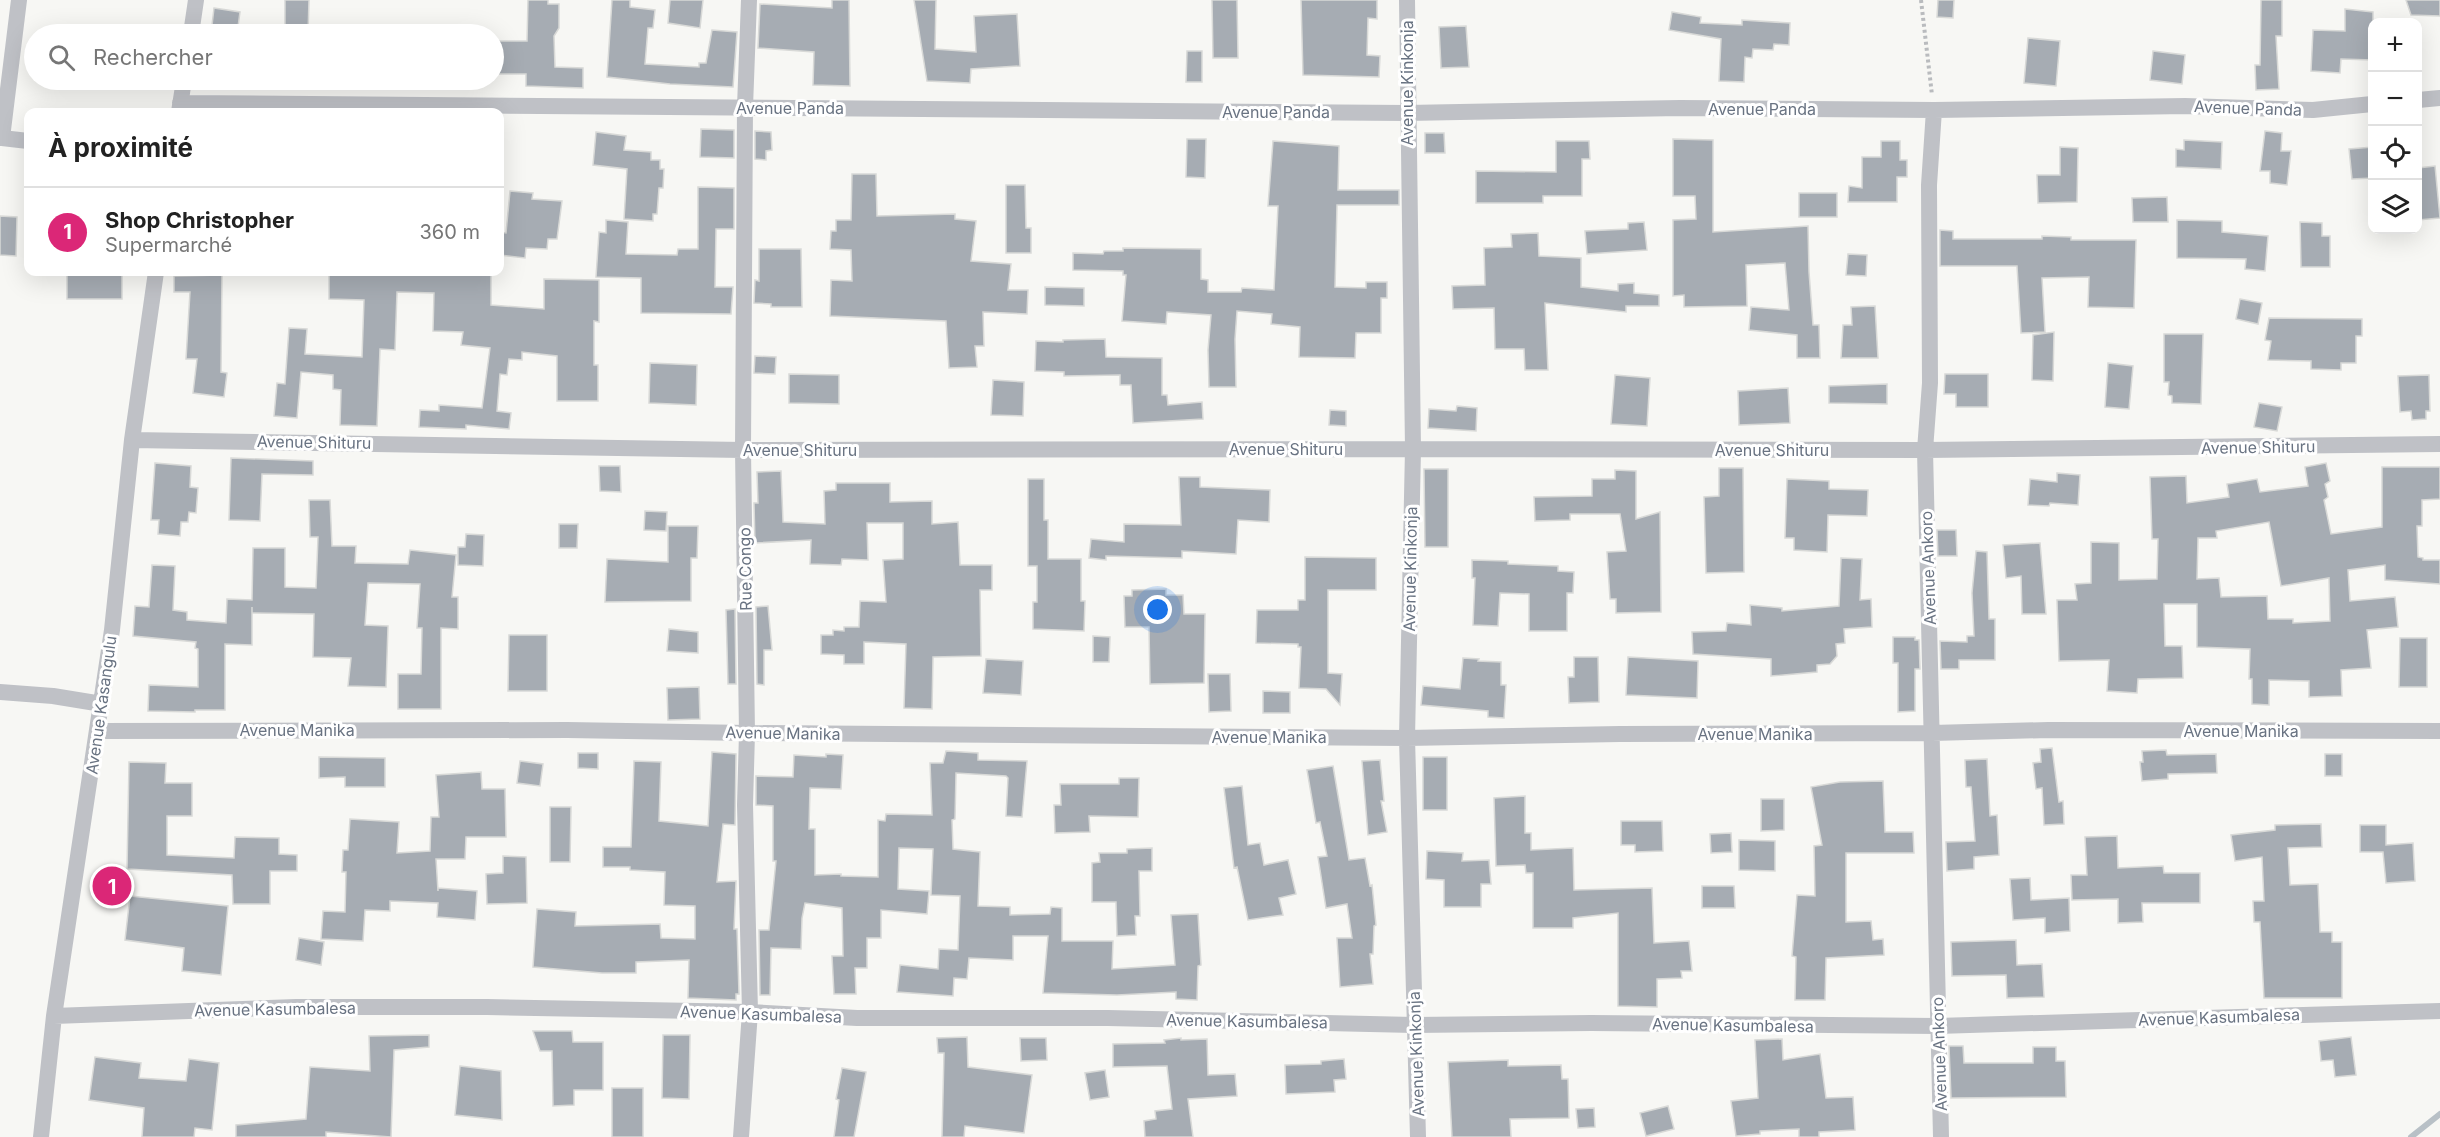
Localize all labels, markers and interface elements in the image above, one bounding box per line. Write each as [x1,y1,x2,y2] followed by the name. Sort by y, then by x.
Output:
[2368,18,2422,234] map controls
[2368,18,2422,72] button: +
[1397,20,1417,146] street label: Avenue Kinkonja
[24,24,504,90] search box
[45,41,78,74] icon: search
[93,44,213,70] text: Rechercher
[2368,72,2422,126] button: −
[2194,96,2302,120] street label: Avenue Panda
[736,98,844,118] street label: Avenue Panda
[1708,99,1816,119] street label: Avenue Panda
[1222,102,1330,122] street label: Avenue Panda
[2368,126,2422,180] button: locate
[48,132,193,163] text: À proximité
[2368,180,2422,234] button: layers
[105,207,294,233] text: Shop Christopher
[63,220,72,244] text: 1
[419,220,480,244] text: 360 m
[105,233,232,257] text: Supermarché
[257,431,371,453] street label: Avenue Shituru
[2201,436,2315,458] street label: Avenue Shituru
[1229,439,1343,459] street label: Avenue Shituru
[743,440,857,460] street label: Avenue Shituru
[1715,440,1829,460] street label: Avenue Shituru
[1399,506,1421,632] street label: Avenue Kinkonja
[1916,510,1940,626] street label: Avenue Ankoro
[734,527,756,611] street label: Rue Congo
[1143,595,1172,624] your location
[81,634,121,776] street label: Avenue Kasangulu
[239,720,355,740] street label: Avenue Manika
[2183,721,2299,741] street label: Avenue Manika
[725,722,841,744] street label: Avenue Manika
[1697,724,1813,744] street label: Avenue Manika
[1211,727,1327,747] street label: Avenue Manika
[92,864,132,908] pin: 1
[1404,991,1428,1117] street label: Avenue Kinkonja
[1927,996,1951,1112] street label: Avenue Ankoro
[194,998,356,1020] street label: Avenue Kasumbalesa
[680,1001,842,1027] street label: Avenue Kasumbalesa
[2138,1004,2300,1030] street label: Avenue Kasumbalesa
[1166,1010,1328,1032] street label: Avenue Kasumbalesa
[1652,1014,1814,1036] street label: Avenue Kasumbalesa

